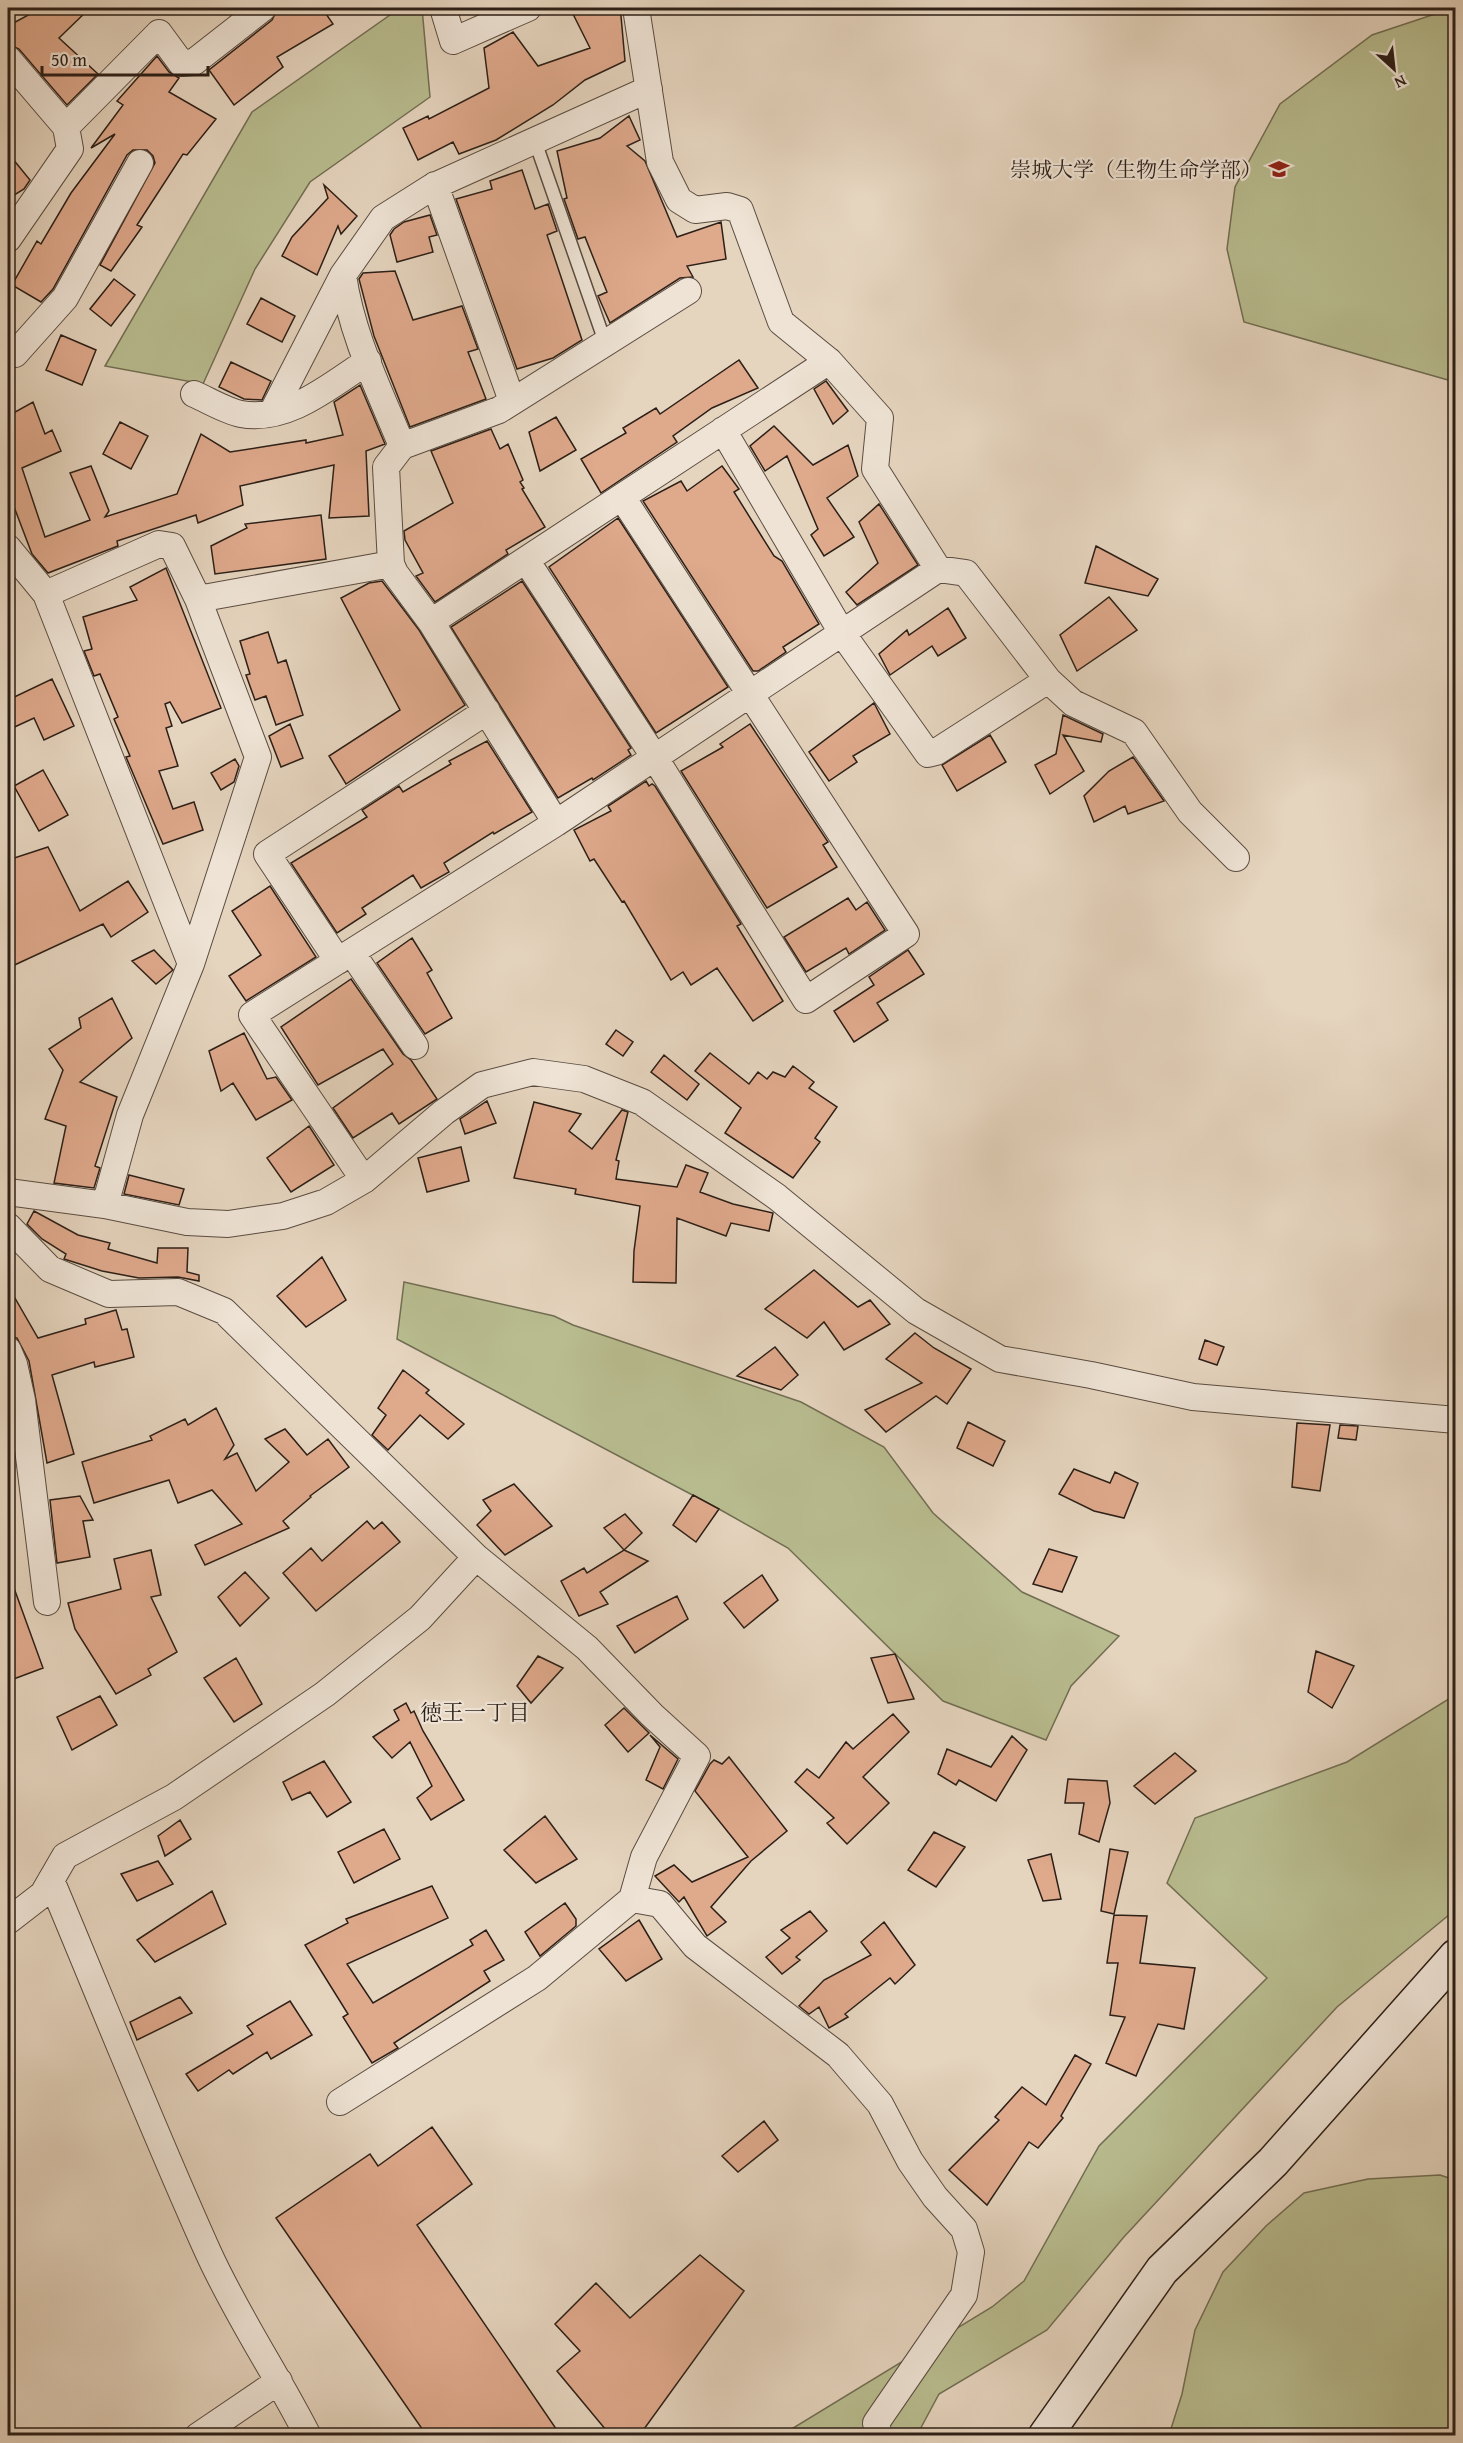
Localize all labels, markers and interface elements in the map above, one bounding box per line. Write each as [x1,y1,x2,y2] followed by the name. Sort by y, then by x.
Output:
[42,39,208,77] scale bar
[1364,39,1424,99] north arrow
[51,46,87,73] text: 50 m
[1390,69,1411,96] text: N
[1010,154,1262,185] place label: 崇城大学（生物生命学部）
[1267,157,1291,181] school or university icon: 崇城大学（生物生命学部）
[420,1696,530,1728] district label: 徳王一丁目

